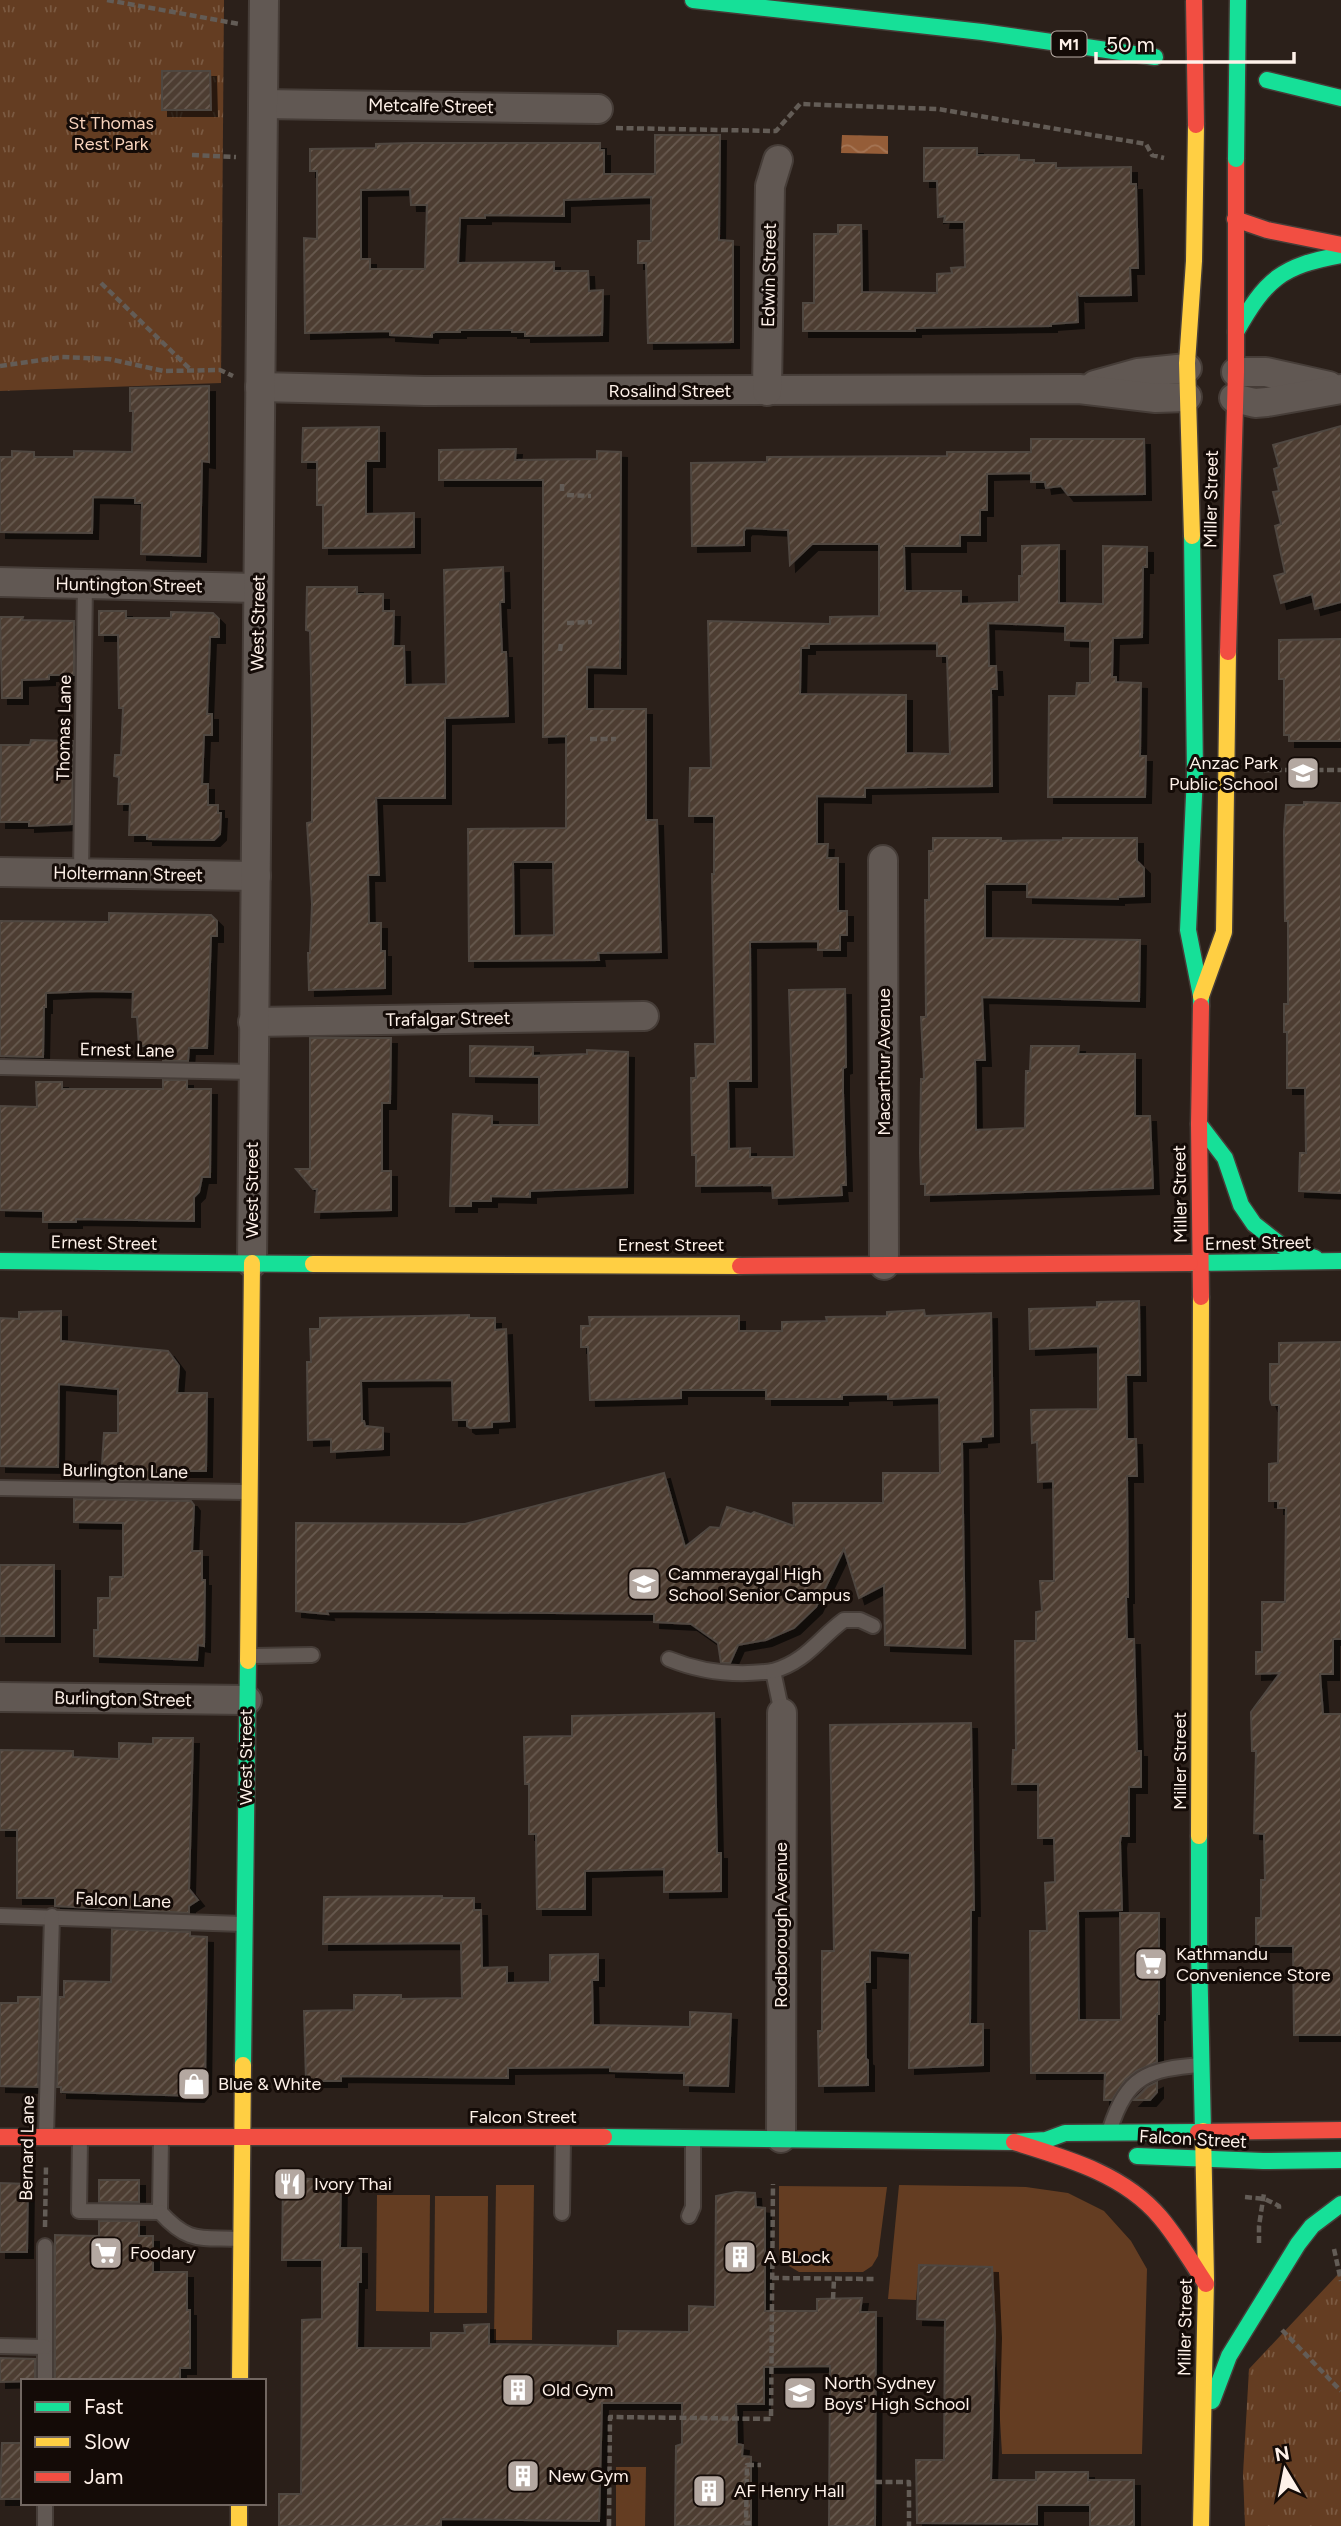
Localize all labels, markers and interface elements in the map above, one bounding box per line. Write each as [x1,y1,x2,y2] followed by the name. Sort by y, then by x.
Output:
[1096,21,1294,65] scale bar
[1052,32,1086,56] road number: M1
[1106,32,1155,57] text: 50 m
[368,94,494,118] street label: Metcalfe Street
[68,112,154,155] park label: St Thomas Rest Park
[757,222,781,327] street label: Edwin Street
[609,380,732,402] street label: Rosalind Street
[1199,450,1223,548] street label: Miller Street
[55,573,203,597] street label: Huntington Street
[246,574,270,671] street label: West Street
[52,675,76,781] street label: Thomas Lane
[1169,752,1278,795] place label: Anzac Park Public School
[1284,754,1322,792] school or university icon: Anzac Park Public School
[53,862,203,886] street label: Holtermann Street
[873,988,895,1136] street label: Macarthur Avenue
[385,1007,511,1031] street label: Trafalgar Street
[79,1038,175,1062] street label: Ernest Lane
[241,1142,263,1238] street label: West Street
[1168,1145,1192,1243] street label: Miller Street
[50,1231,158,1255] street label: Ernest Street
[1204,1231,1312,1255] street label: Ernest Street
[618,1234,725,1256] street label: Ernest Street
[62,1459,188,1483] street label: Burlington Lane
[668,1563,851,1606] place label: Cammeraygal High School Senior Campus
[625,1565,663,1603] school or university icon: Cammeraygal High School Senior Campus
[54,1687,192,1711] street label: Burlington Street
[235,1709,257,1805] street label: West Street
[1169,1712,1191,1810] street label: Miller Street
[770,1842,792,2008] street label: Rodborough Avenue
[75,1887,171,1913] street label: Falcon Lane
[1176,1943,1331,1986] place label: Kathmandu Convenience Store
[1132,1945,1170,1983] supermarket icon: Kathmandu Convenience Store
[175,2065,213,2103] shop icon: Blue & White
[218,2073,322,2095] place label: Blue & White
[15,2095,39,2201] street label: Bernard Lane
[469,2106,577,2128] street label: Falcon Street
[1139,2125,1248,2153] street label: Falcon Street
[271,2165,309,2203] restaurant icon: Ivory Thai
[314,2173,392,2195] place label: Ivory Thai
[87,2234,125,2272] supermarket icon: Foodary
[721,2238,759,2276] building icon: A BLock
[130,2242,196,2264] place label: Foodary
[764,2246,830,2268] place label: A BLock
[1173,2278,1197,2376] street label: Miller Street
[499,2371,537,2409] building icon: Old Gym
[824,2372,970,2415] place label: North Sydney Boys' High School
[781,2374,819,2412] school or university icon: North Sydney Boys' High School
[21,2379,266,2505] legend
[542,2379,613,2401] place label: Old Gym
[84,2394,124,2419] text: Fast
[84,2429,130,2454] text: Slow
[1250,2435,1320,2505] north arrow
[1273,2441,1291,2466] text: N
[504,2457,542,2495] building icon: New Gym
[84,2464,123,2489] text: Jam
[548,2465,629,2487] place label: New Gym
[690,2472,728,2510] building icon: AF Henry Hall
[734,2480,844,2502] place label: AF Henry Hall

